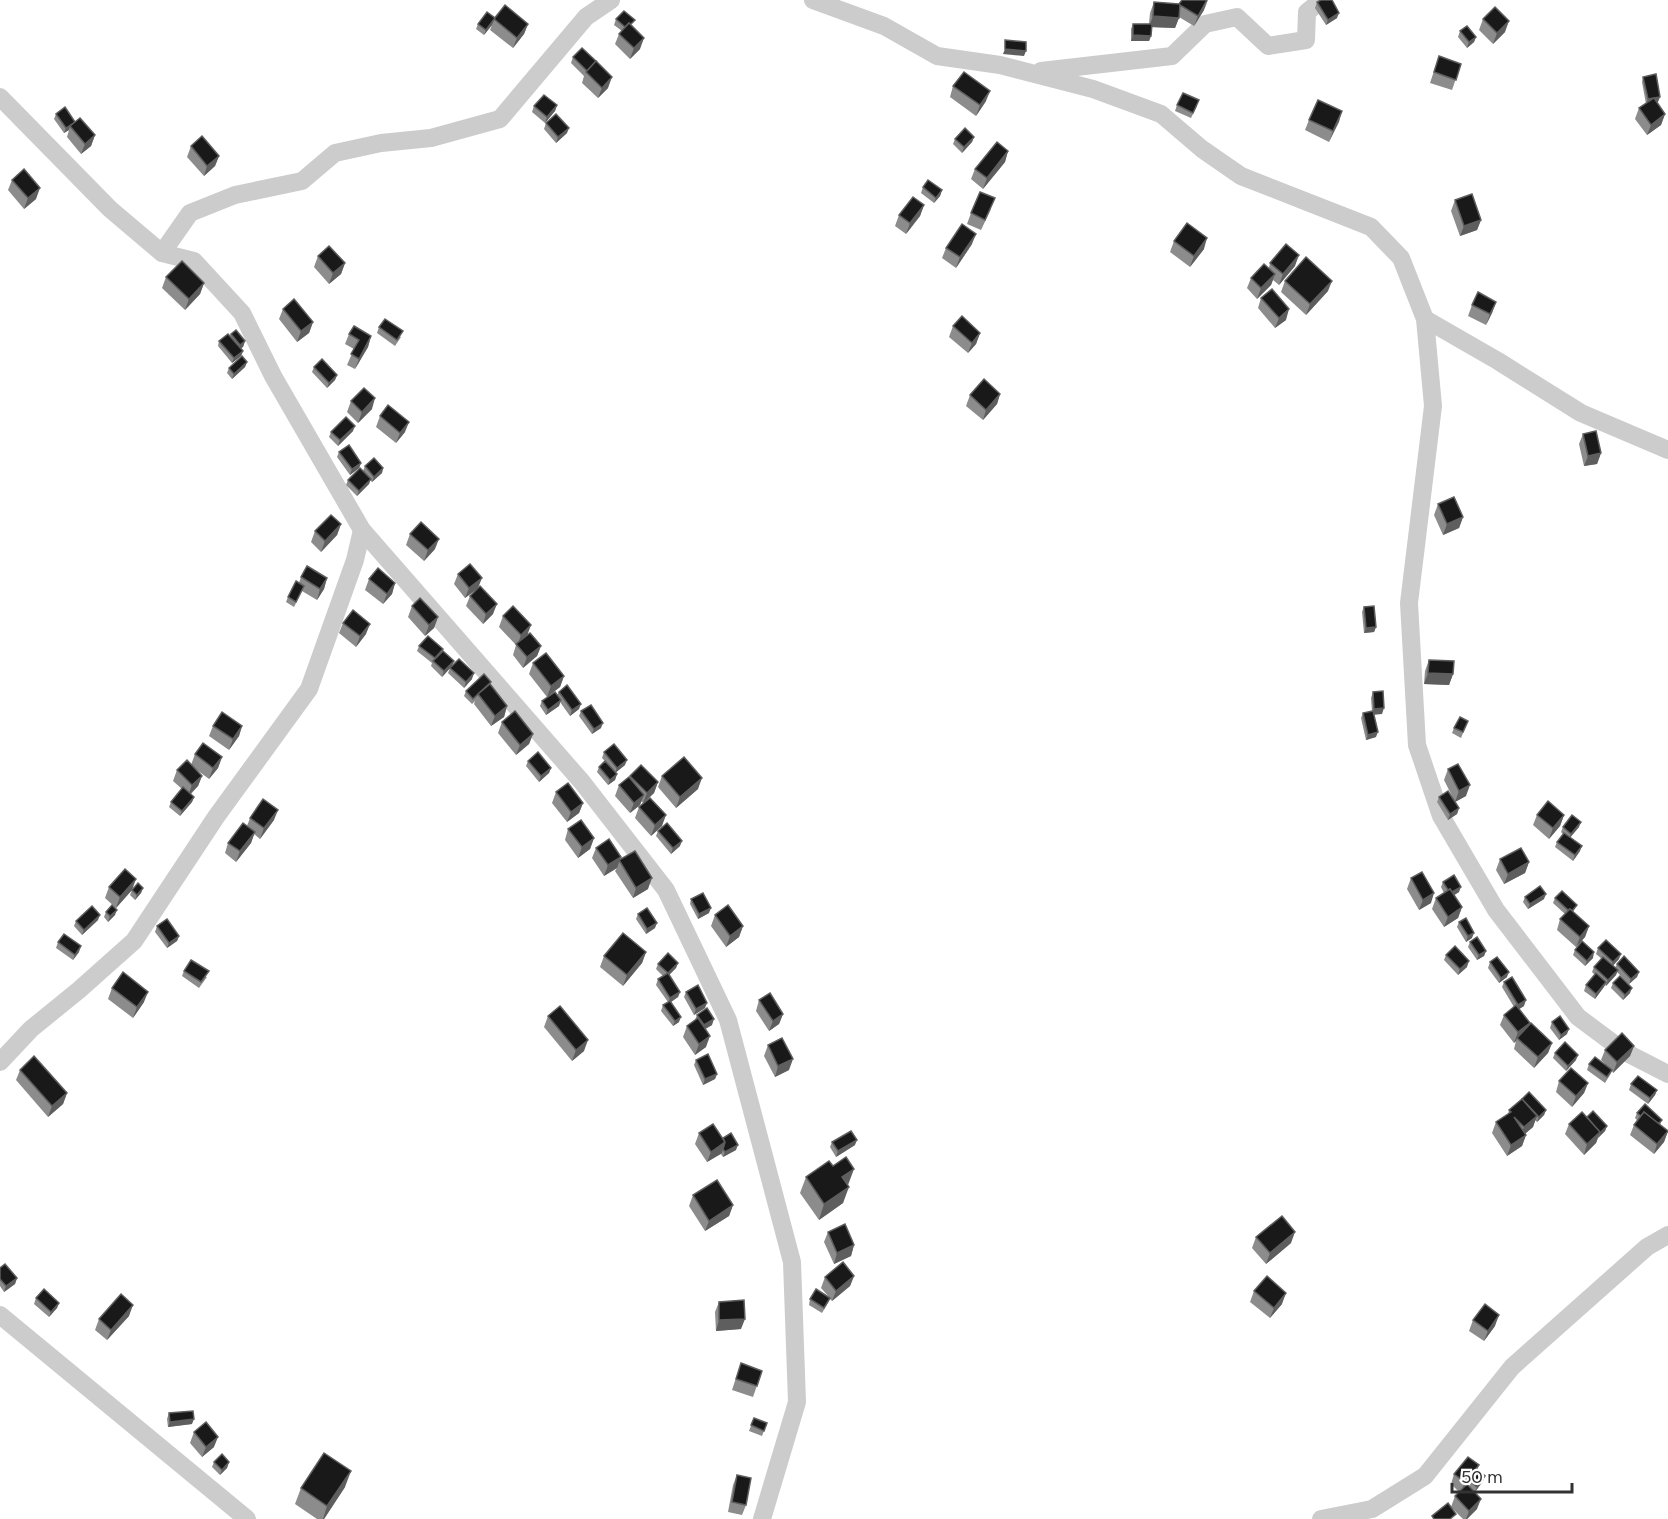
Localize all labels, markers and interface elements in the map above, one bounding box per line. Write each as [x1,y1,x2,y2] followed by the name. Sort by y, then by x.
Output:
[1452,1456,1572,1494] scale bar
[1461,1466,1503,1488] text: 50 m

